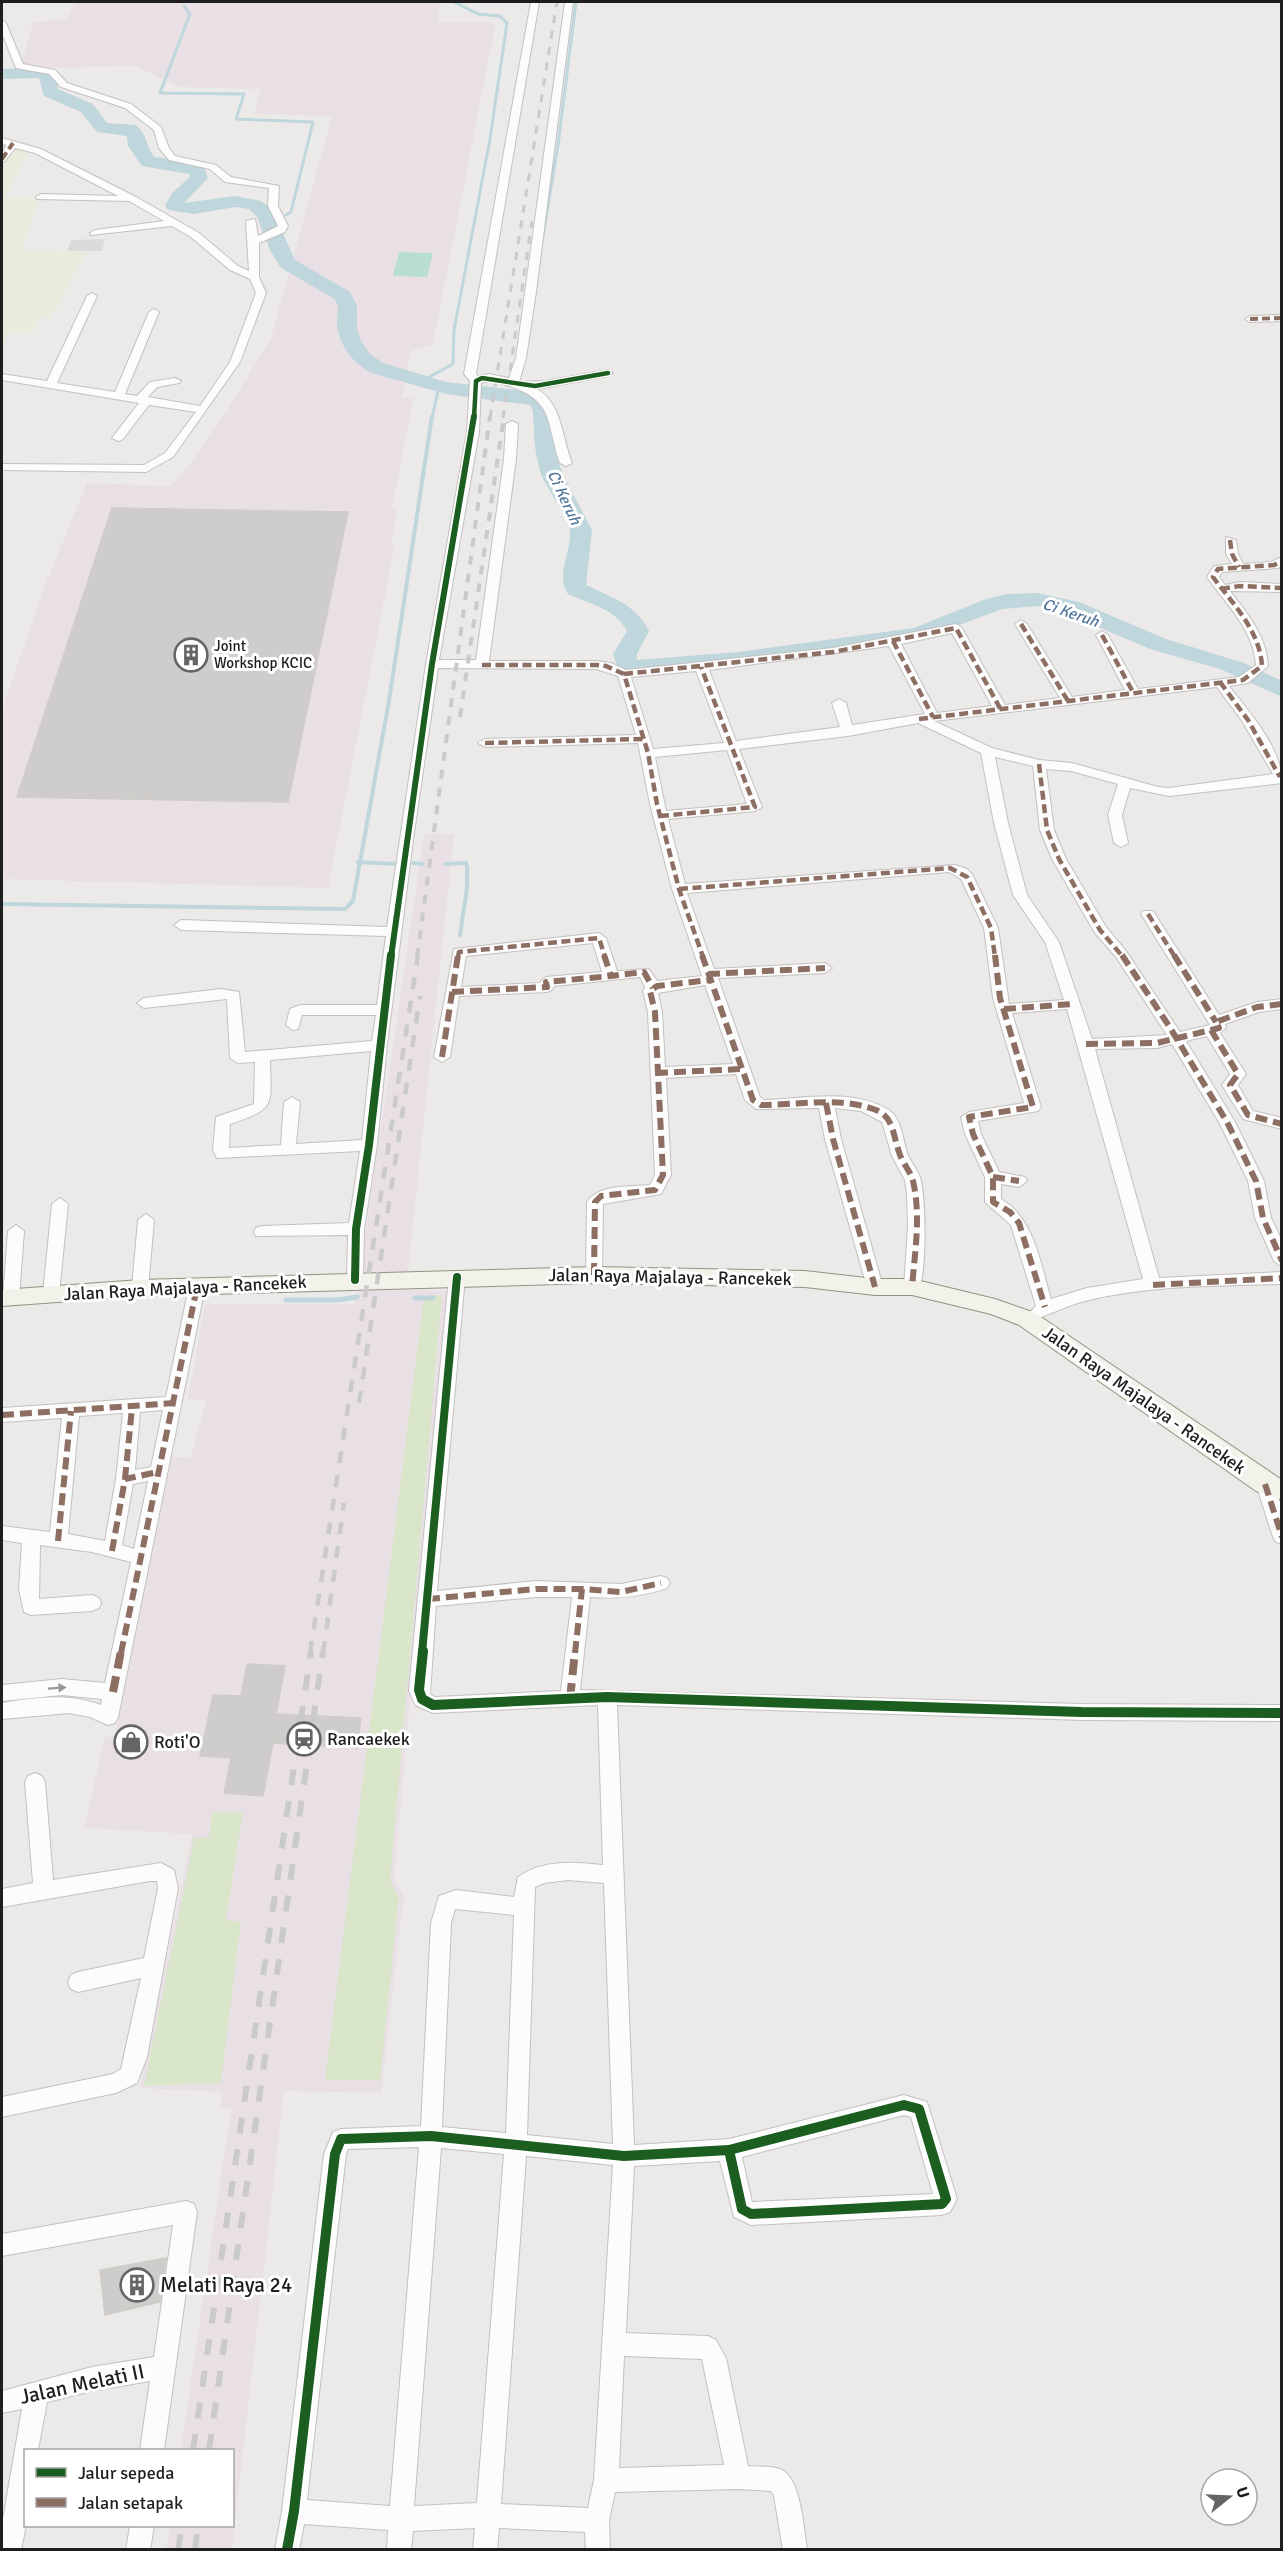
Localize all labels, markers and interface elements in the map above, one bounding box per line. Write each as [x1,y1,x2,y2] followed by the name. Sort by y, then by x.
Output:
[543,467,586,529] water label: Ci Keruh
[1040,594,1103,632] water label: Ci Keruh
[173,637,209,673] building icon: Joint Workshop KCIC
[214,637,312,672] place label: Joint Workshop KCIC
[548,1264,792,1290] street label: Jalan Raya Majalaya - Rancekek
[63,1271,307,1305] street label: Jalan Raya Majalaya - Rancekek
[1038,1321,1250,1479] street label: Jalan Raya Majalaya - Rancekek
[48,1683,67,1693] one-way arrow
[286,1721,322,1757] station icon: Rancaekek
[113,1724,149,1760] shop icon: Roti'O
[327,1728,410,1750] place label: Rancaekek
[154,1731,201,1753] place label: Roti'O
[119,2267,155,2303] building icon: Melati Raya 24
[160,2272,292,2298] place label: Melati Raya 24
[17,2358,147,2410] street label: Jalan Melati II
[24,2449,234,2527] legend
[78,2462,174,2484] text: Jalur sepeda
[1199,2467,1259,2527] north arrow
[1231,2484,1253,2501] text: U
[78,2492,183,2514] text: Jalan setapak

